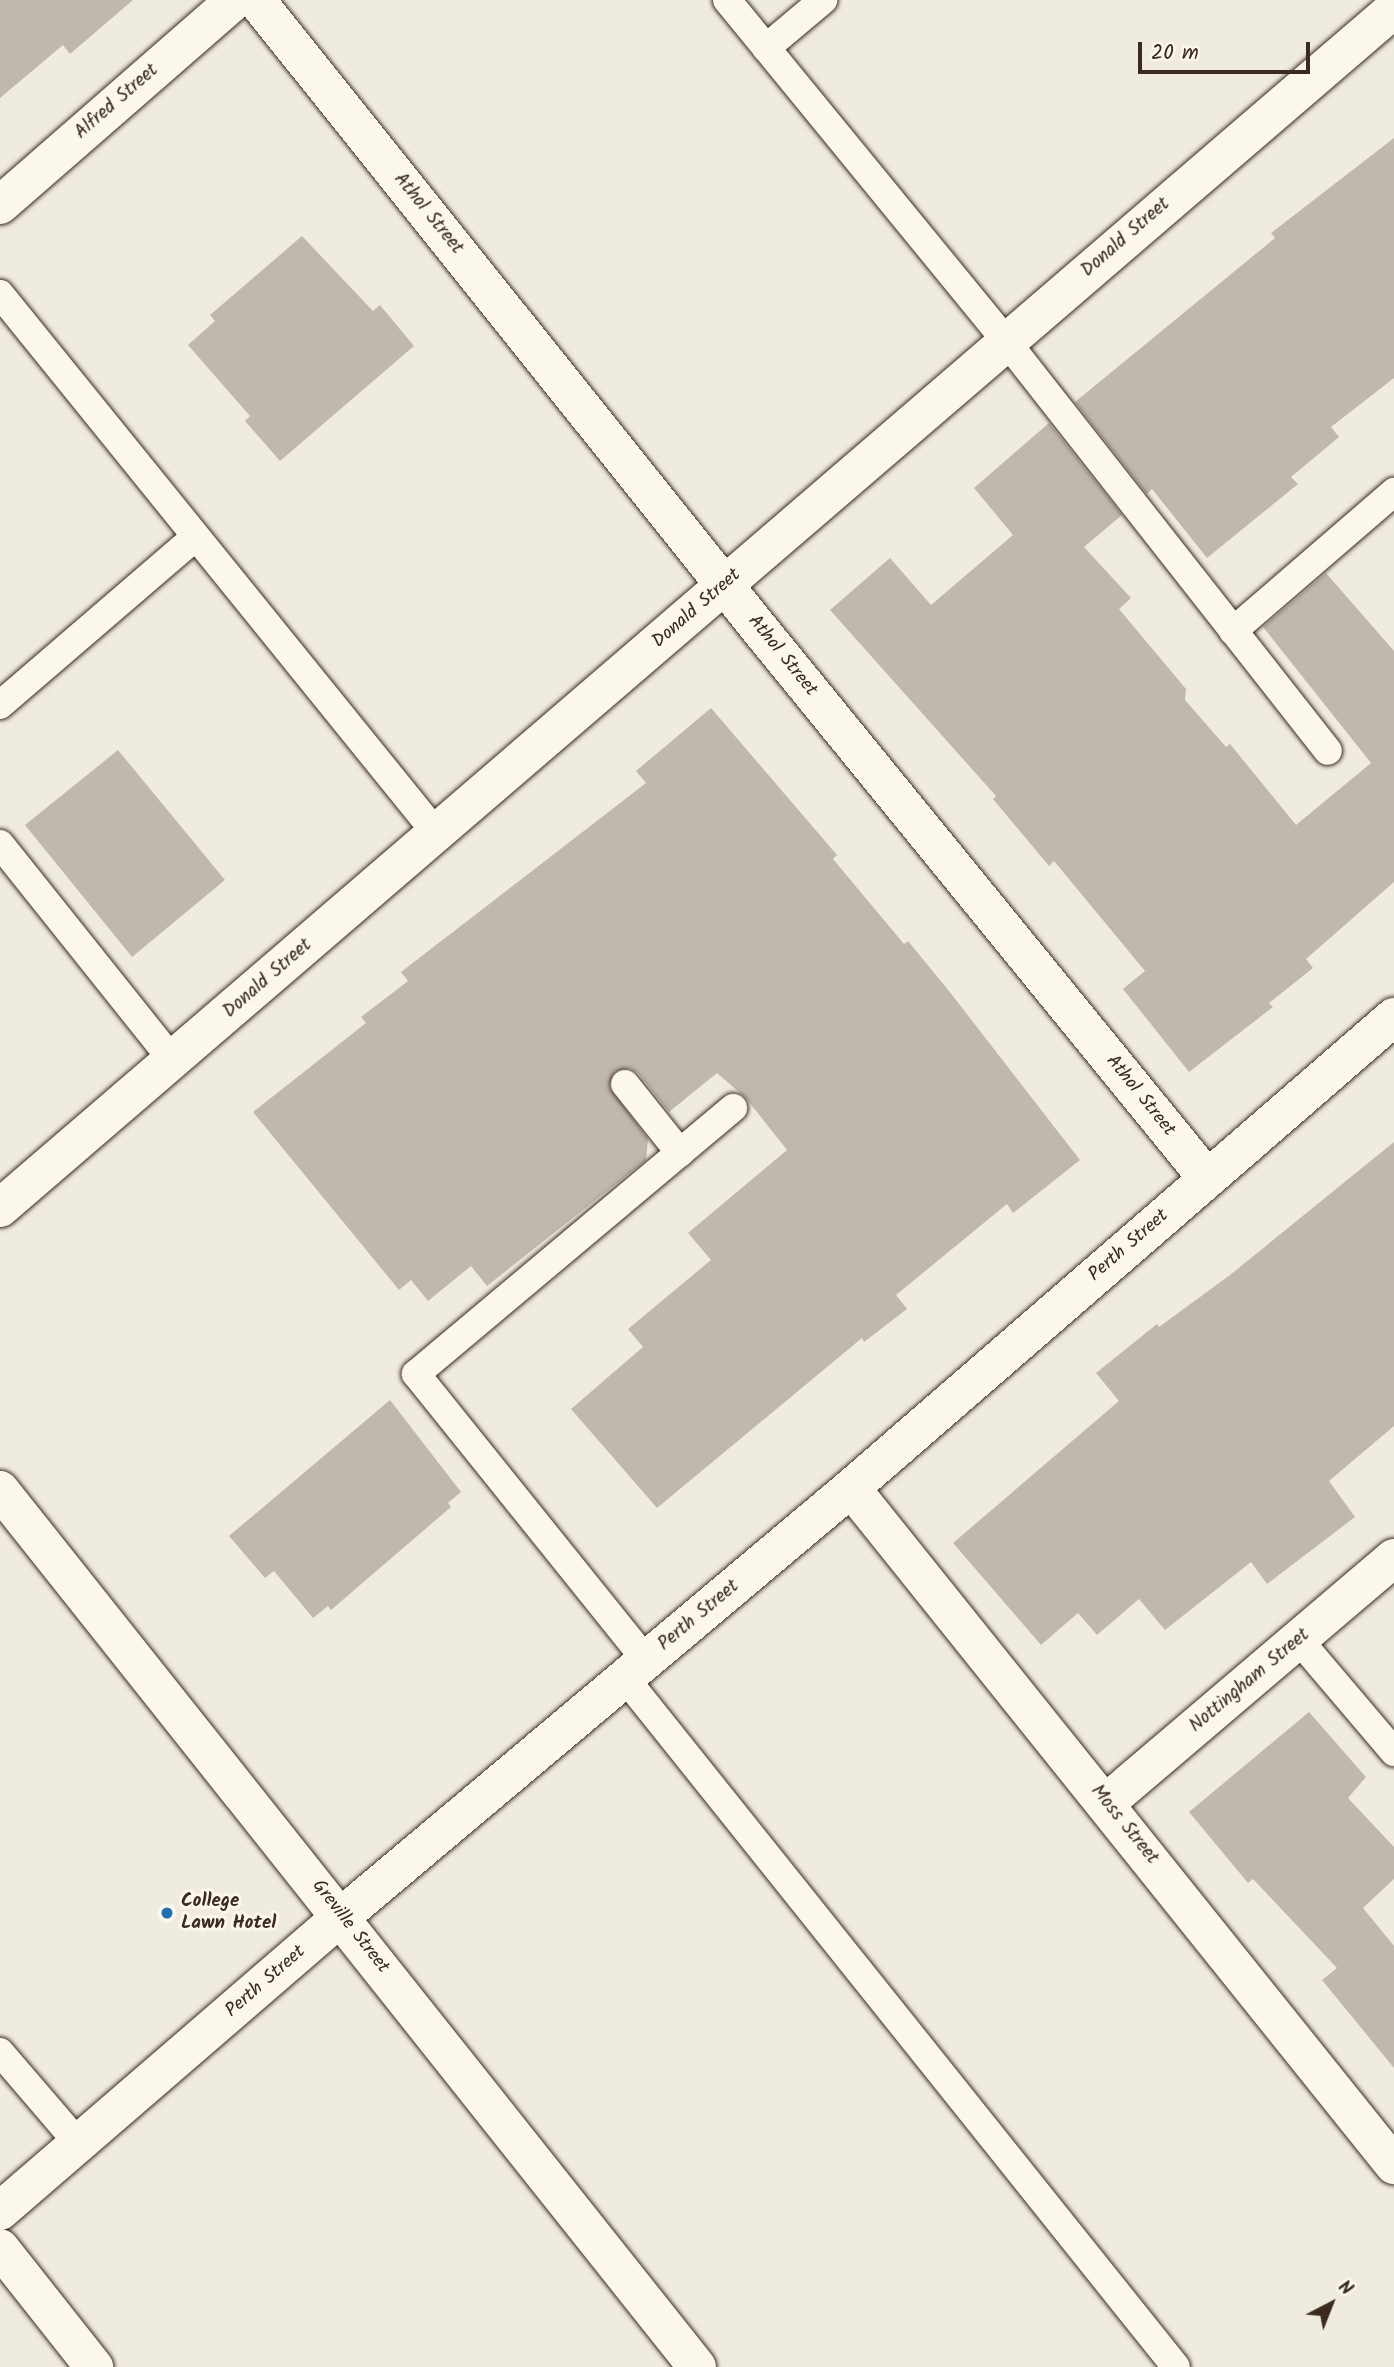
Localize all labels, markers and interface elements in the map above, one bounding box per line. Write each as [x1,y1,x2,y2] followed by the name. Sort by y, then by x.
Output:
[1142,28,1314,72] scale bar
[1151,37,1199,70] text: 20 m
[70,59,164,145] street label: Alfred Street
[388,169,468,259] street label: Athol Street
[1077,193,1175,283] street label: Donald Street
[648,564,746,654] street label: Donald Street
[742,611,822,701] street label: Athol Street
[219,934,317,1024] street label: Donald Street
[1100,1051,1180,1141] street label: Athol Street
[1084,1205,1174,1287] street label: Perth Street
[654,1576,744,1656] street label: Perth Street
[1185,1624,1315,1738] street label: Nottingham Street
[1085,1781,1163,1869] street label: Moss Street
[306,1876,394,1978] street label: Greville Street
[181,1891,276,1935] place label: College Lawn Hotel
[159,1905,175,1921] marker: College Lawn Hotel
[221,1941,311,2023] street label: Perth Street
[1296,2269,1366,2339] north arrow
[1331,2273,1360,2304] text: N

